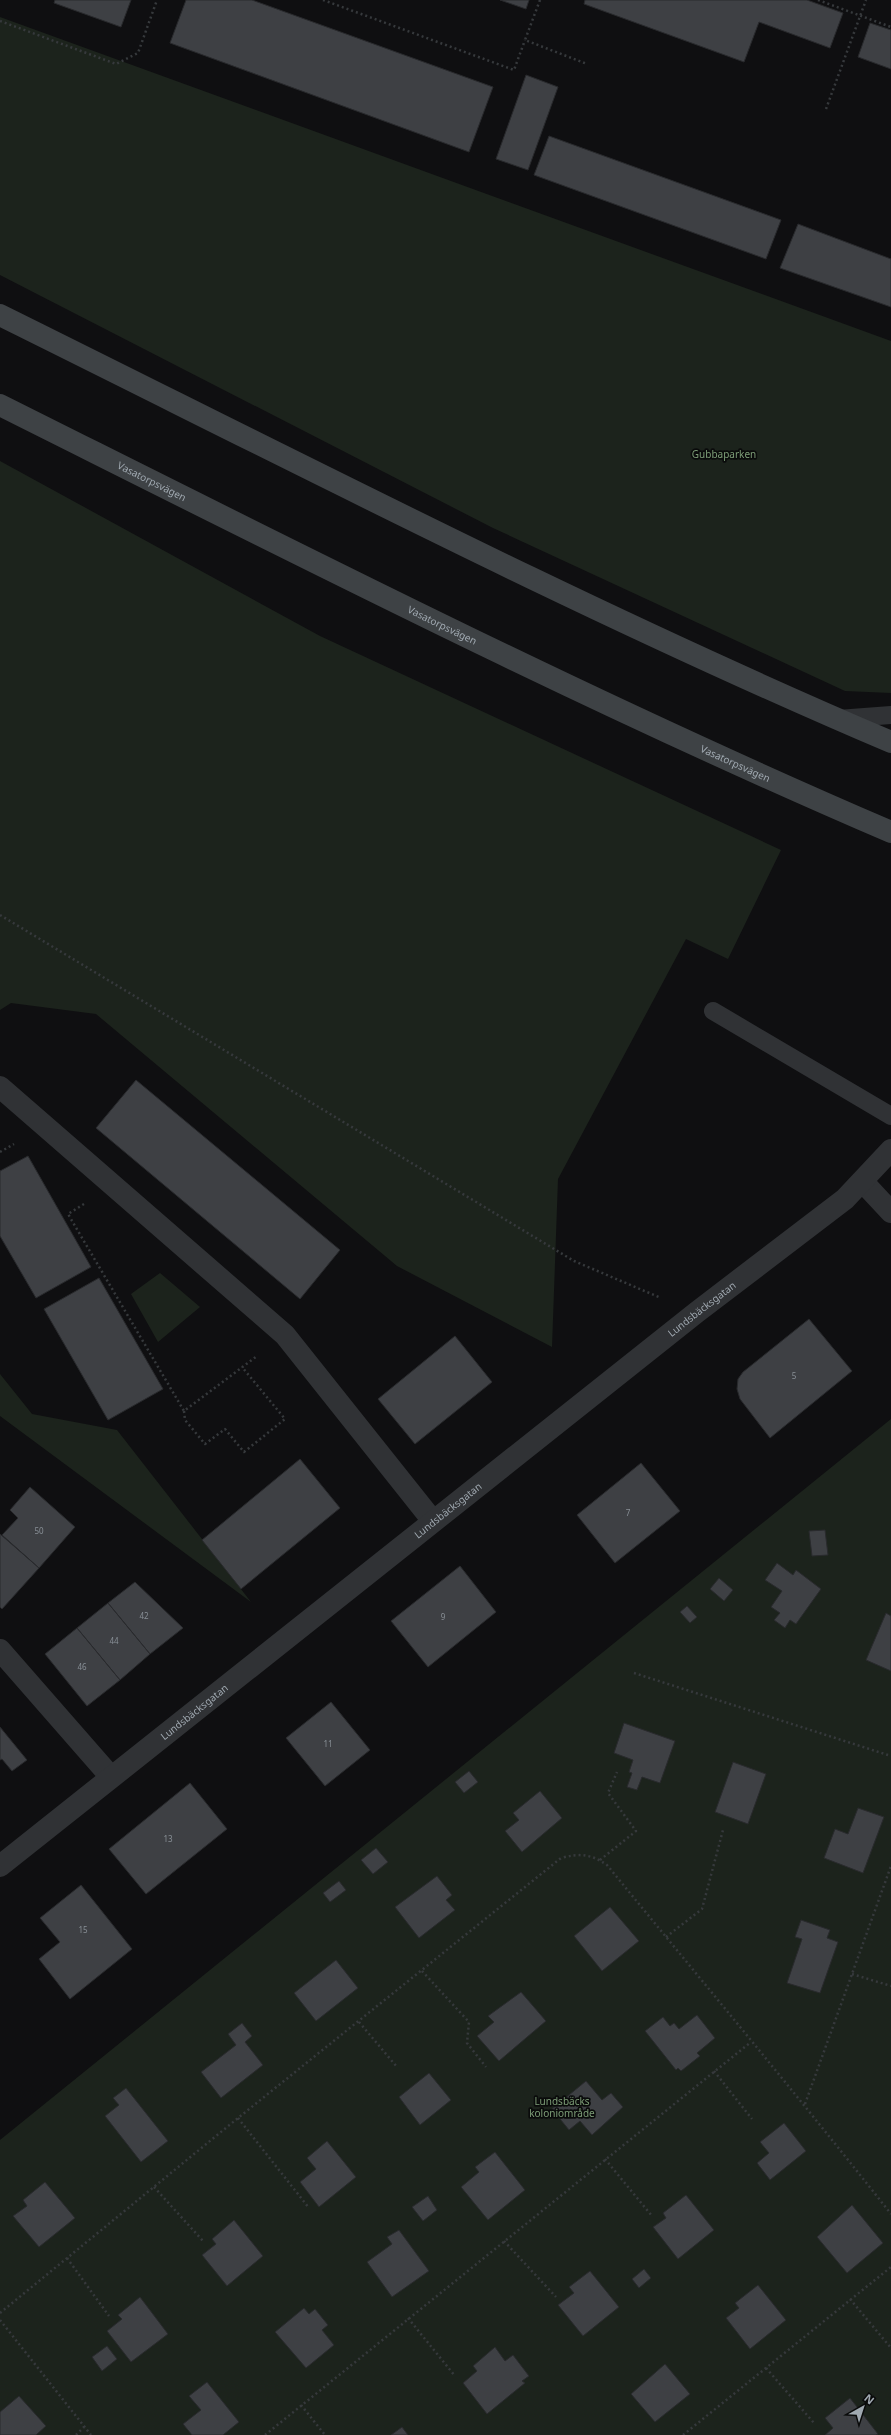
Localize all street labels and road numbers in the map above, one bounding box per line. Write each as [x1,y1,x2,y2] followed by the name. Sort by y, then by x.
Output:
[115,458,189,504] street label: Vasatorpsvägen
[405,602,479,648] street label: Vasatorpsvägen
[698,741,773,785] street label: Vasatorpsvägen
[665,1278,739,1340] street label: Lundsbäcksgatan
[411,1479,484,1541] street label: Lundsbäcksgatan
[157,1681,231,1743] street label: Lundsbäcksgatan

